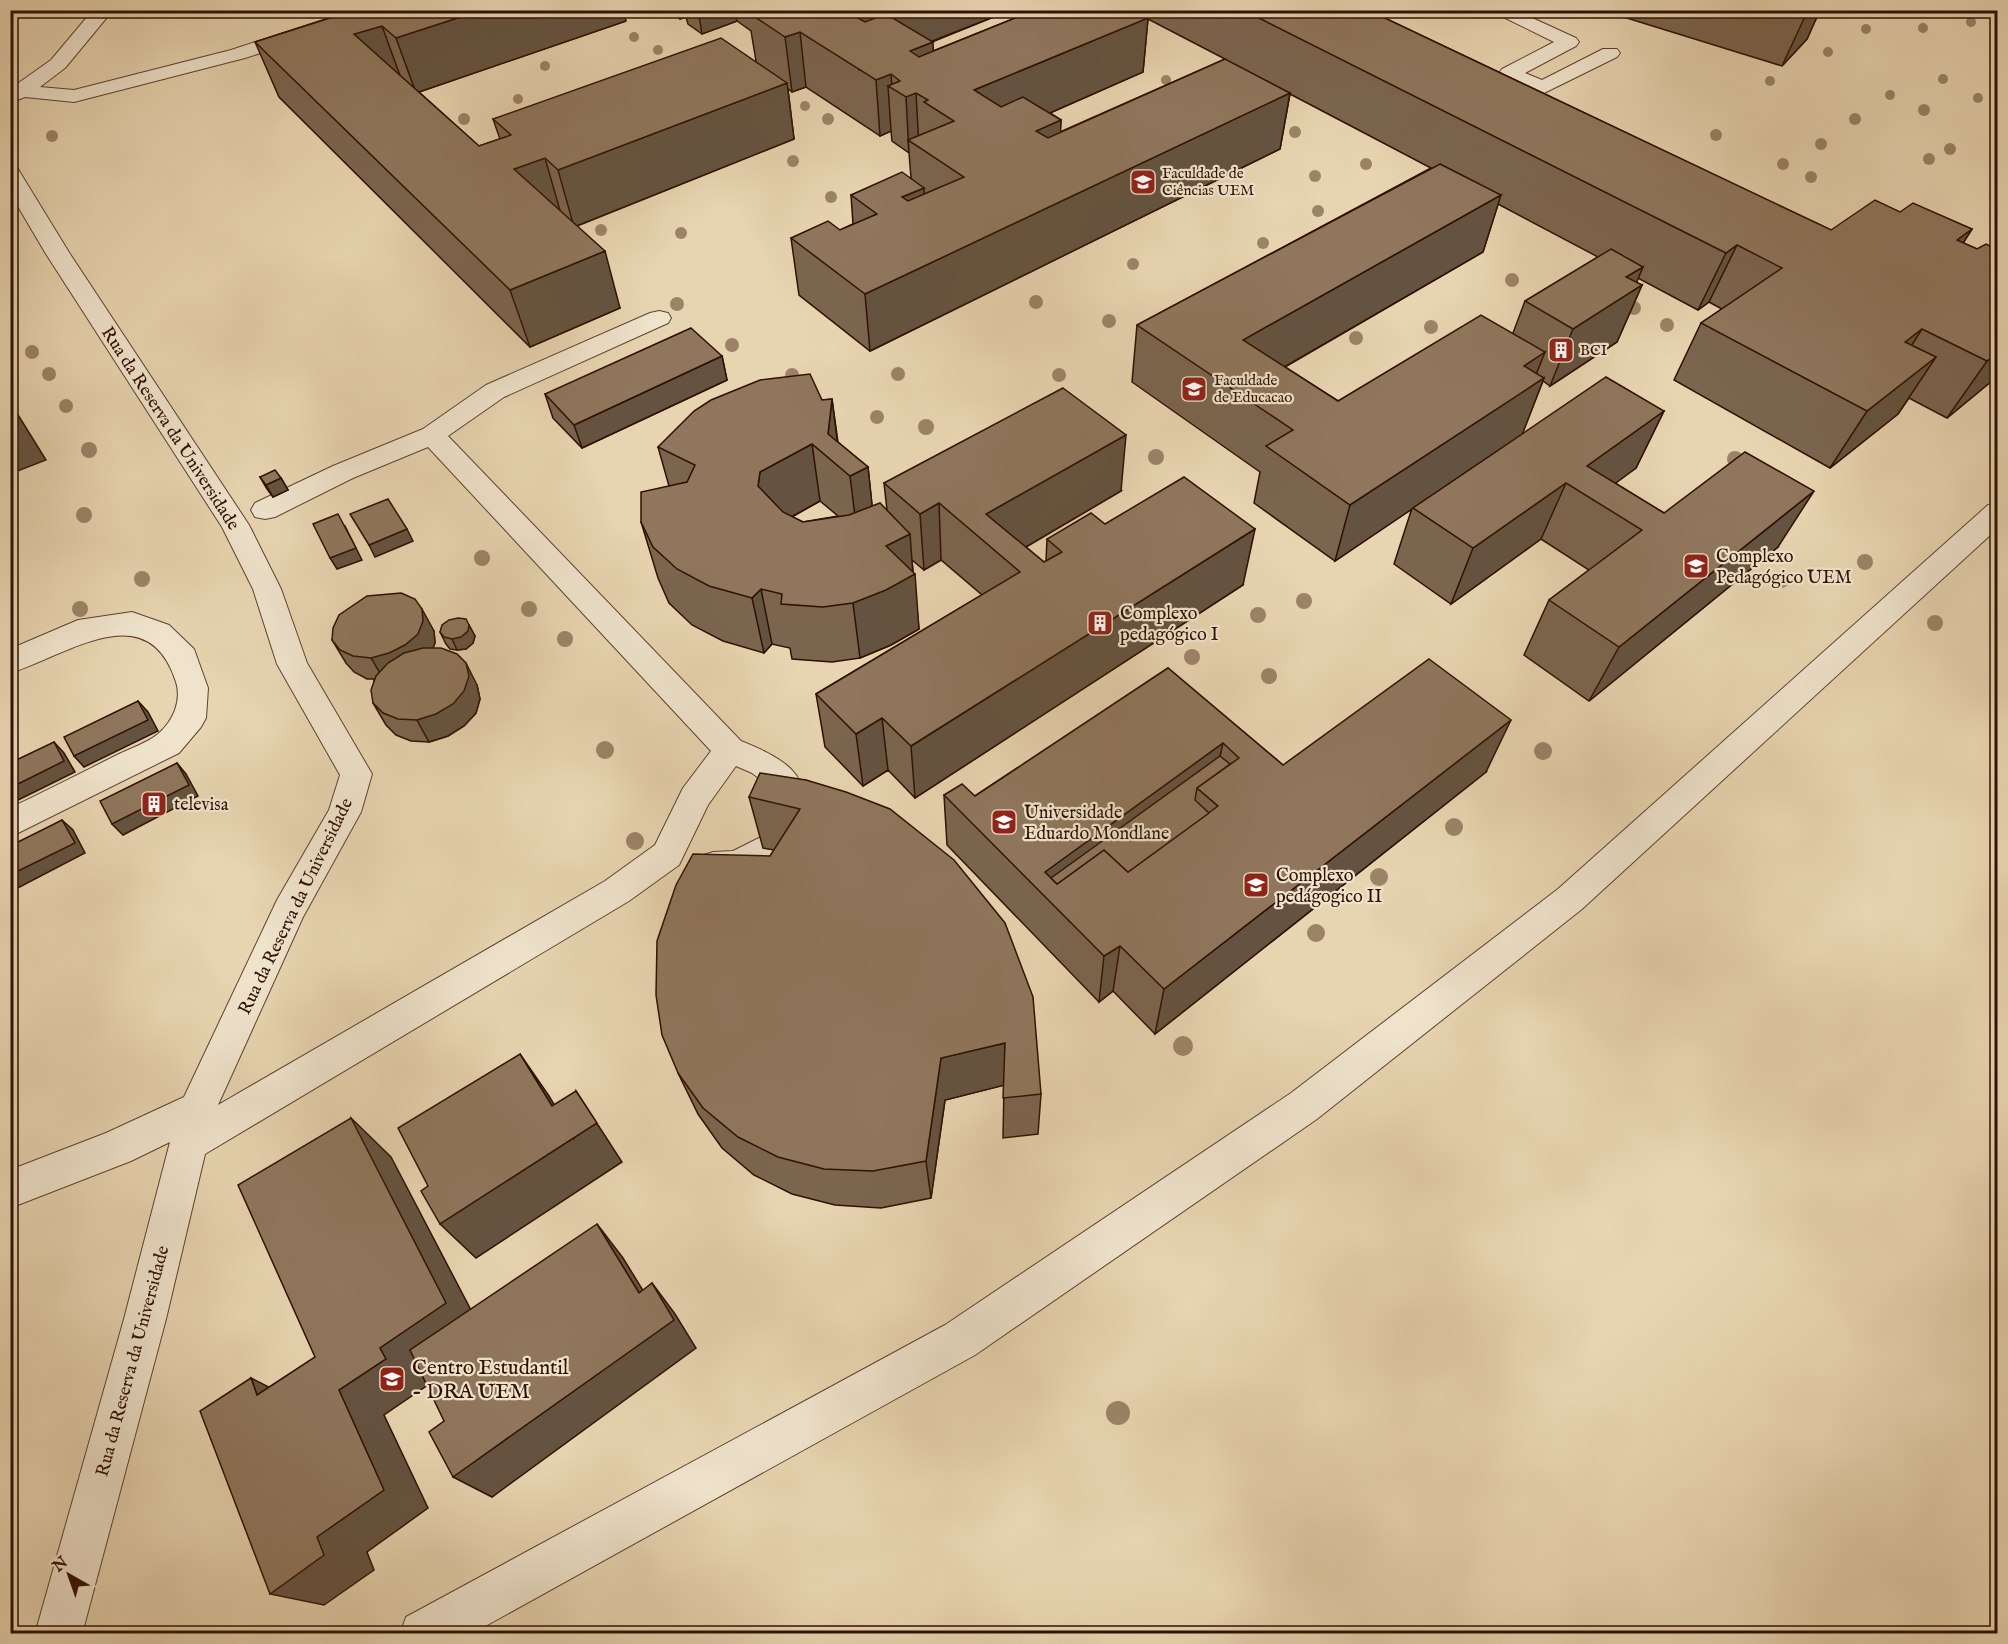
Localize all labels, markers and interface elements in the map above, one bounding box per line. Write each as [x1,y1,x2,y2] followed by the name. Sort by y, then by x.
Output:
[1162,164,1254,200] place label: Faculdade de Ciências UEM
[1128,167,1158,197] school or university icon: Faculdade de Ciências UEM
[95,323,244,535] street label: Rua da Reserva da Universidade
[1546,335,1576,365] building icon: BCI
[1580,341,1608,360] place label: BCI
[1214,371,1292,407] place label: Faculdade de Educacao
[1179,374,1209,404] school or university icon: Faculdade de Educacao
[1716,546,1852,590] place label: Complexo Pedagógico UEM
[1681,551,1711,581] school or university icon: Complexo Pedagógico UEM
[1120,603,1219,647] place label: Complexo pedagógico I
[1085,608,1115,638] building icon: Complexo pedagógico I
[139,789,169,819] building icon: televisa
[174,794,229,817] place label: televisa
[234,795,359,1019] street label: Rua da Reserva da Universidade
[1024,802,1169,846] place label: Universidade Eduardo Mondlane
[989,807,1019,837] school or university icon: Universidade Eduardo Mondlane
[1276,865,1382,909] place label: Complexo pedágogico II
[1241,870,1271,900] school or university icon: Complexo pedágogico II
[92,1243,175,1479] street label: Rua da Reserva da Universidade
[412,1355,569,1406] place label: Centro Estudantil - DRA UEM
[377,1364,407,1394] school or university icon: Centro Estudantil - DRA UEM
[39,1545,99,1605] north arrow
[48,1553,72,1578] text: N

